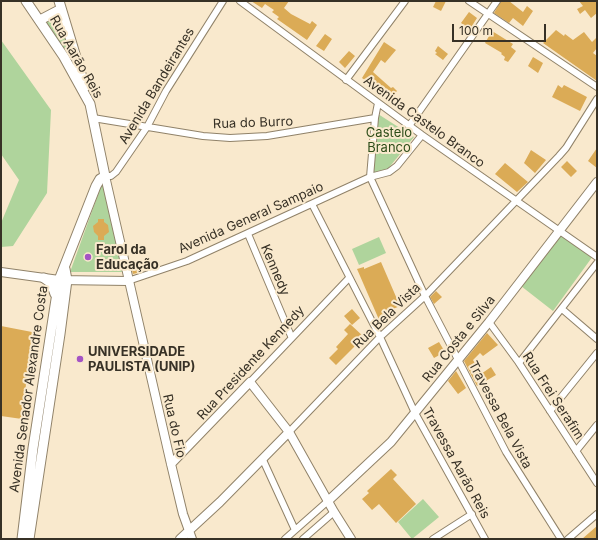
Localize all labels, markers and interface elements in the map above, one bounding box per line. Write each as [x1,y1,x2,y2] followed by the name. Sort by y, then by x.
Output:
[46,13,106,101] street label: Rua Aarão Reis
[454,16,548,42] scale bar
[459,23,493,38] text: 100 m
[116,25,198,147] street label: Avenida Bandeirantes
[360,73,488,171] street label: Avenida Castelo Branco
[213,114,293,132] street label: Rua do Burro
[366,125,412,156] park label: Castelo Branco
[176,179,326,257] street label: Avenida General Sampaio
[96,242,159,273] place label: Farol da Educação
[257,242,293,298] street label: Kennedy
[83,252,93,262] marker: Farol da Educação
[350,280,424,352] street label: Rua Bela Vista
[7,285,51,493] street label: Avenida Senador Alexandre Costa
[419,293,499,385] street label: Rua Costa e Silva
[194,303,308,423] street label: Rua Presidente Kennedy
[88,344,195,375] place label: UNIVERSIDADE PAULISTA (UNIP)
[519,349,587,443] street label: Rua Frei Serafim
[75,354,85,364] marker: UNIVERSIDADE PAULISTA (UNIP)
[465,358,535,472] street label: Travessa Bela Vista
[159,393,189,459] street label: Rua do Fio
[419,405,493,521] street label: Travessa Aarão Reis

